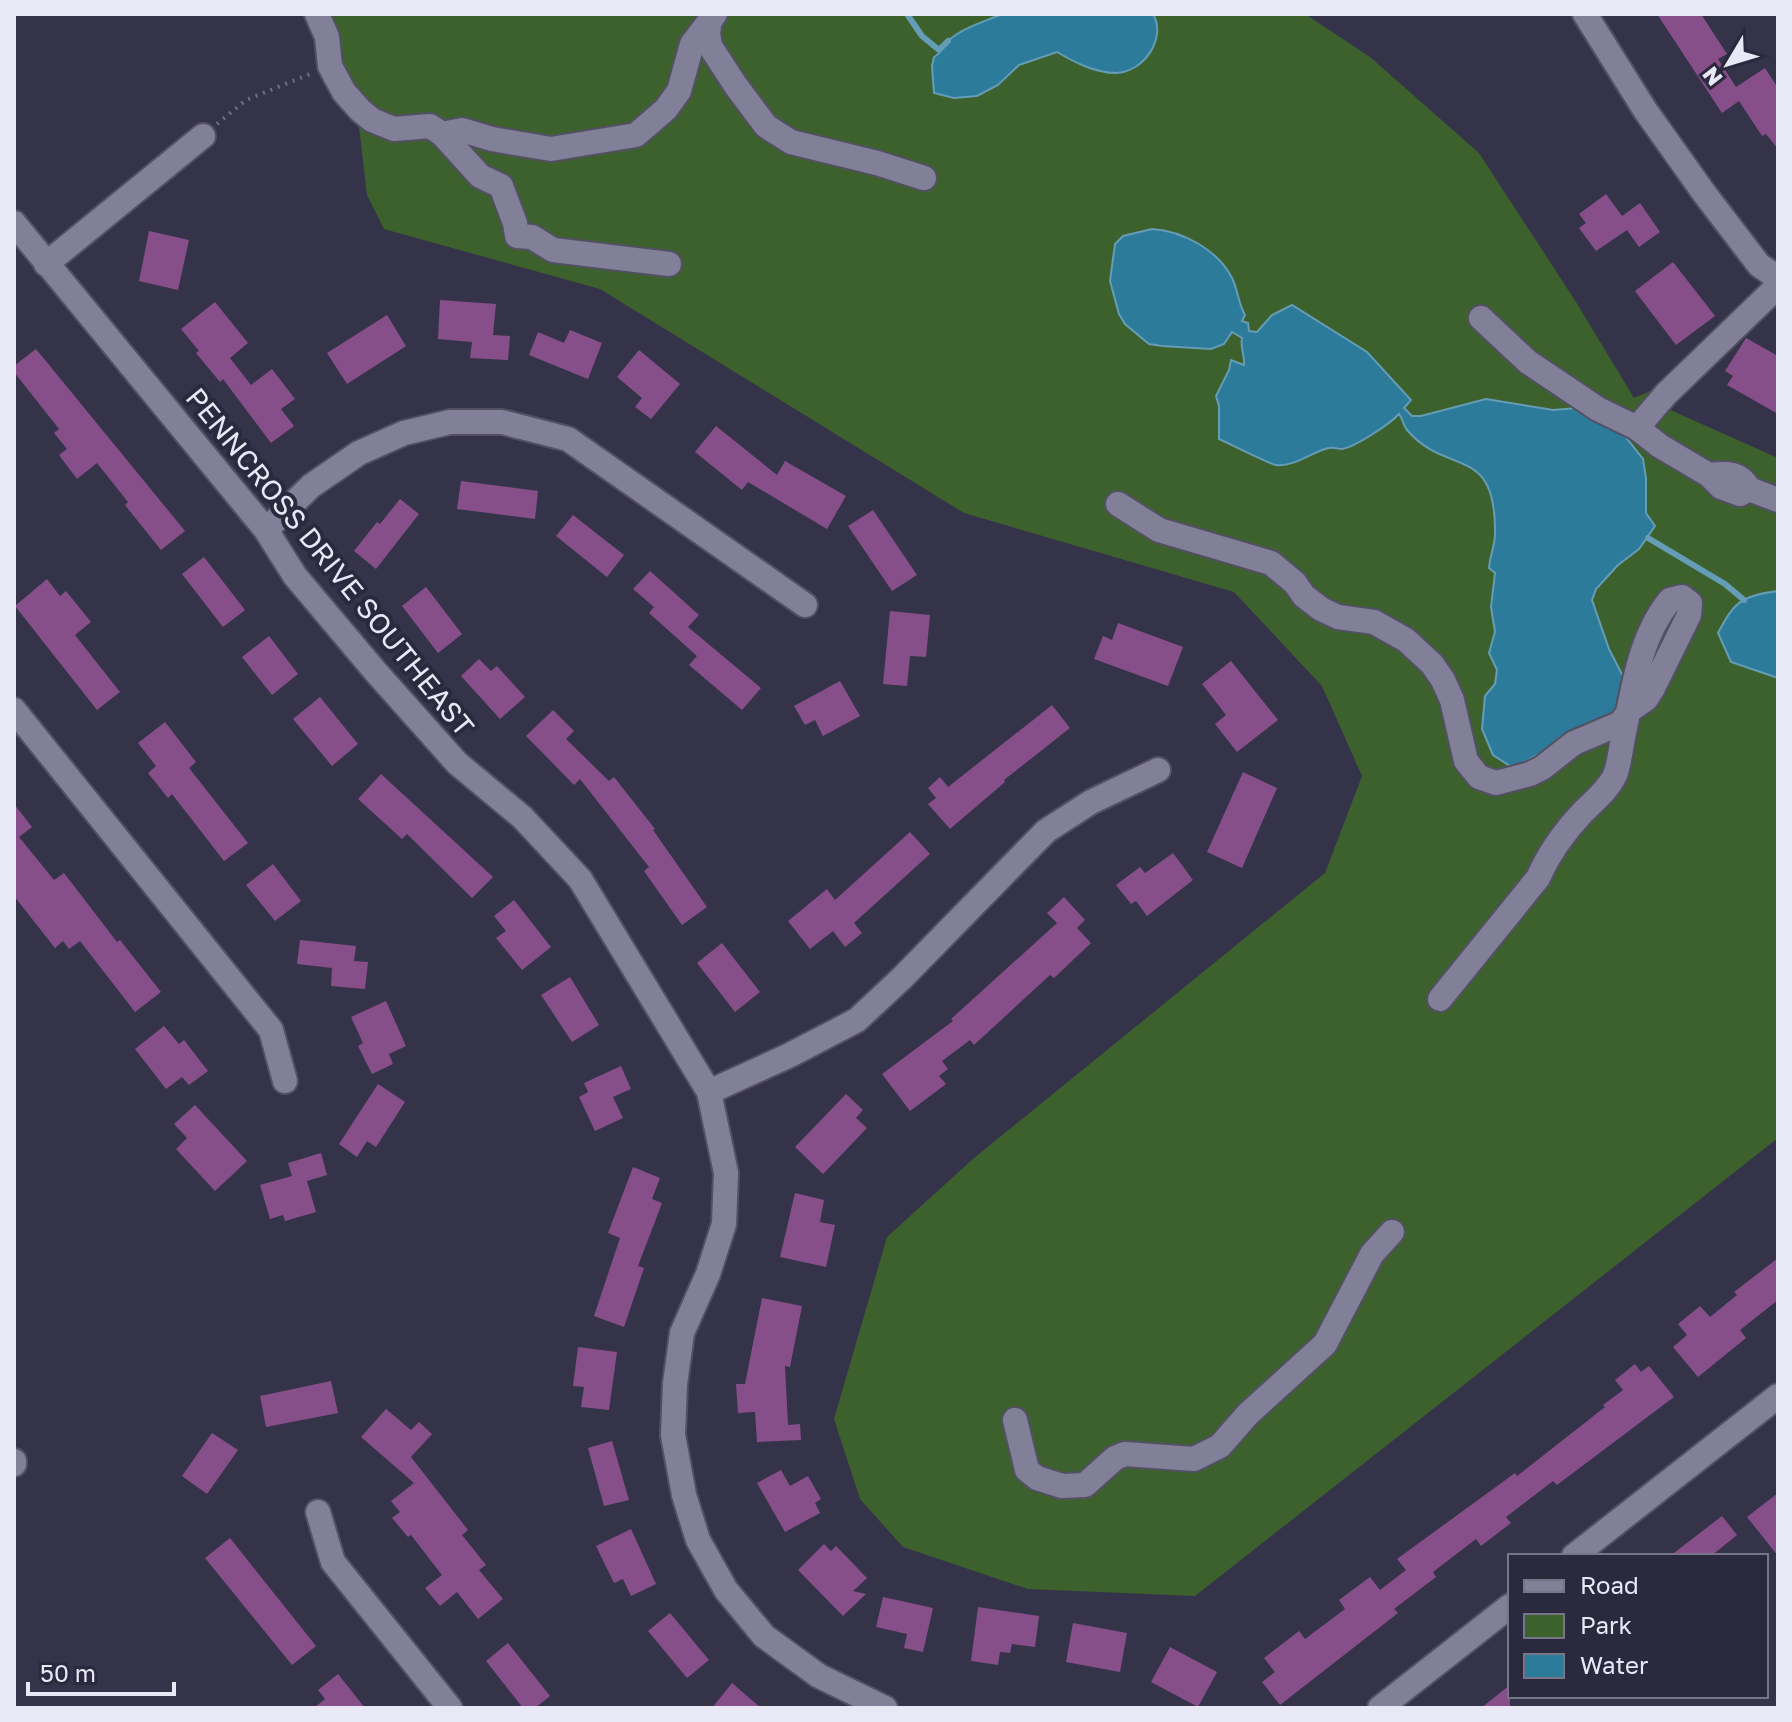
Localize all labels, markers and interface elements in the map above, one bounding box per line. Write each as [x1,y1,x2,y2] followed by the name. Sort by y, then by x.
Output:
[1688,24,1768,104] north arrow
[1696,62,1728,92] text: N
[180,381,481,742] street label: PENNCROSS DRIVE SOUTHEAST
[1508,1554,1768,1698] legend
[1580,1570,1639,1599] text: Road
[1580,1610,1632,1639] text: Park
[28,1646,174,1696] scale bar
[1580,1650,1648,1679] text: Water
[40,1658,96,1687] text: 50 m

